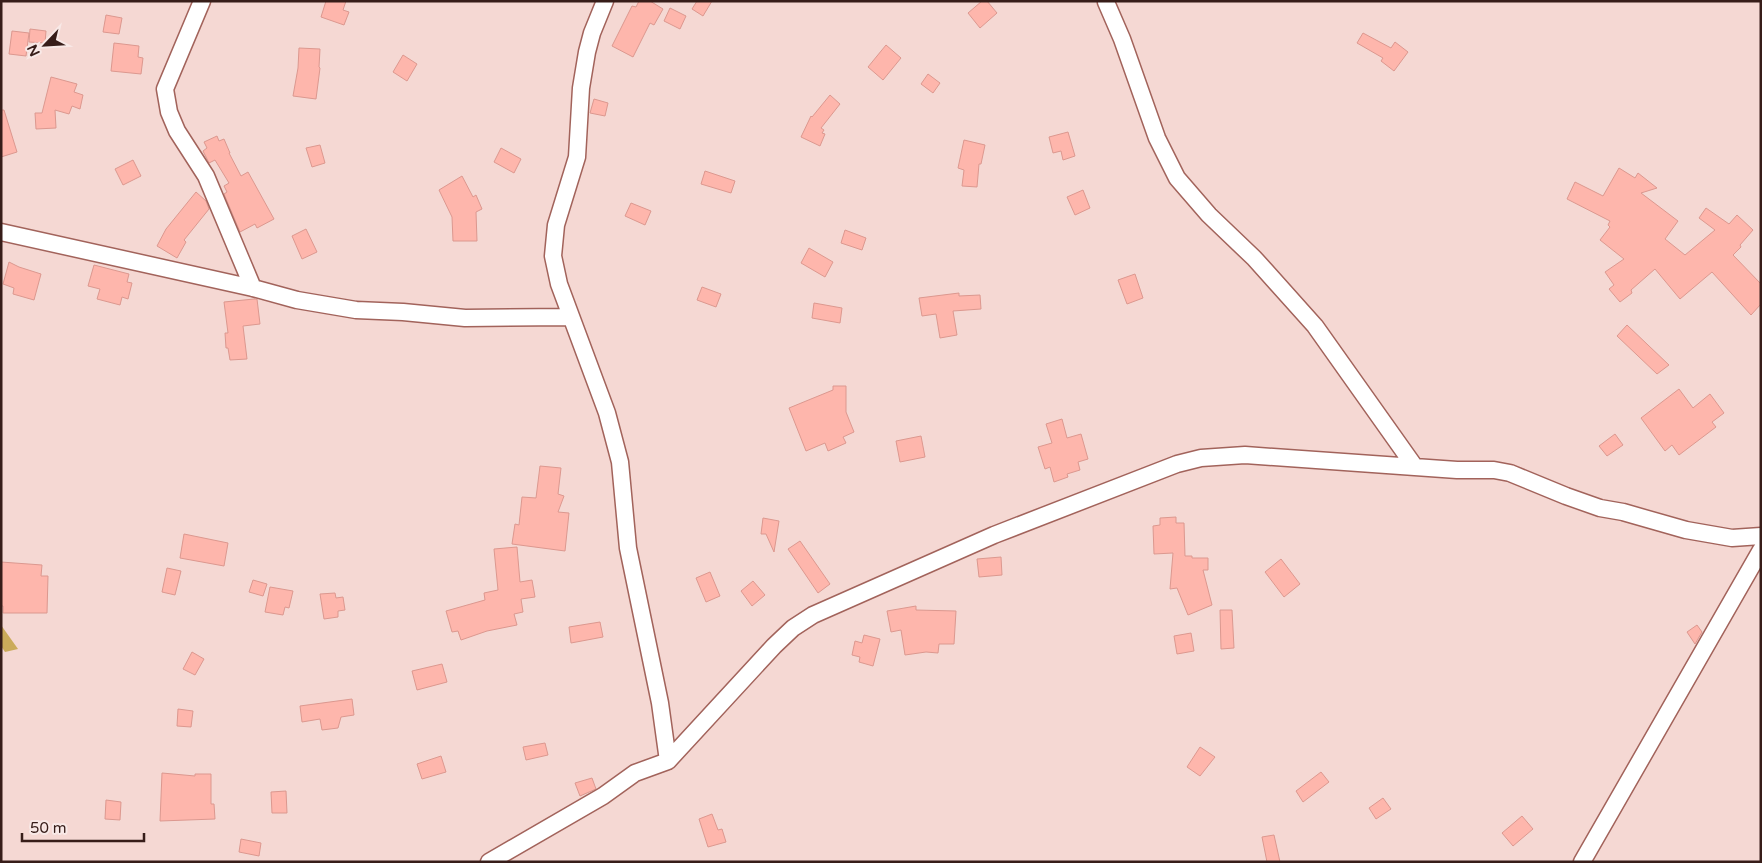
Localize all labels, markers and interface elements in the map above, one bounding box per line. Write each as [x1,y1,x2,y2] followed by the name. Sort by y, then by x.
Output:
[20,20,70,70] north arrow
[24,42,44,59] text: N
[22,810,145,842] scale bar
[30,819,67,837] text: 50 m

